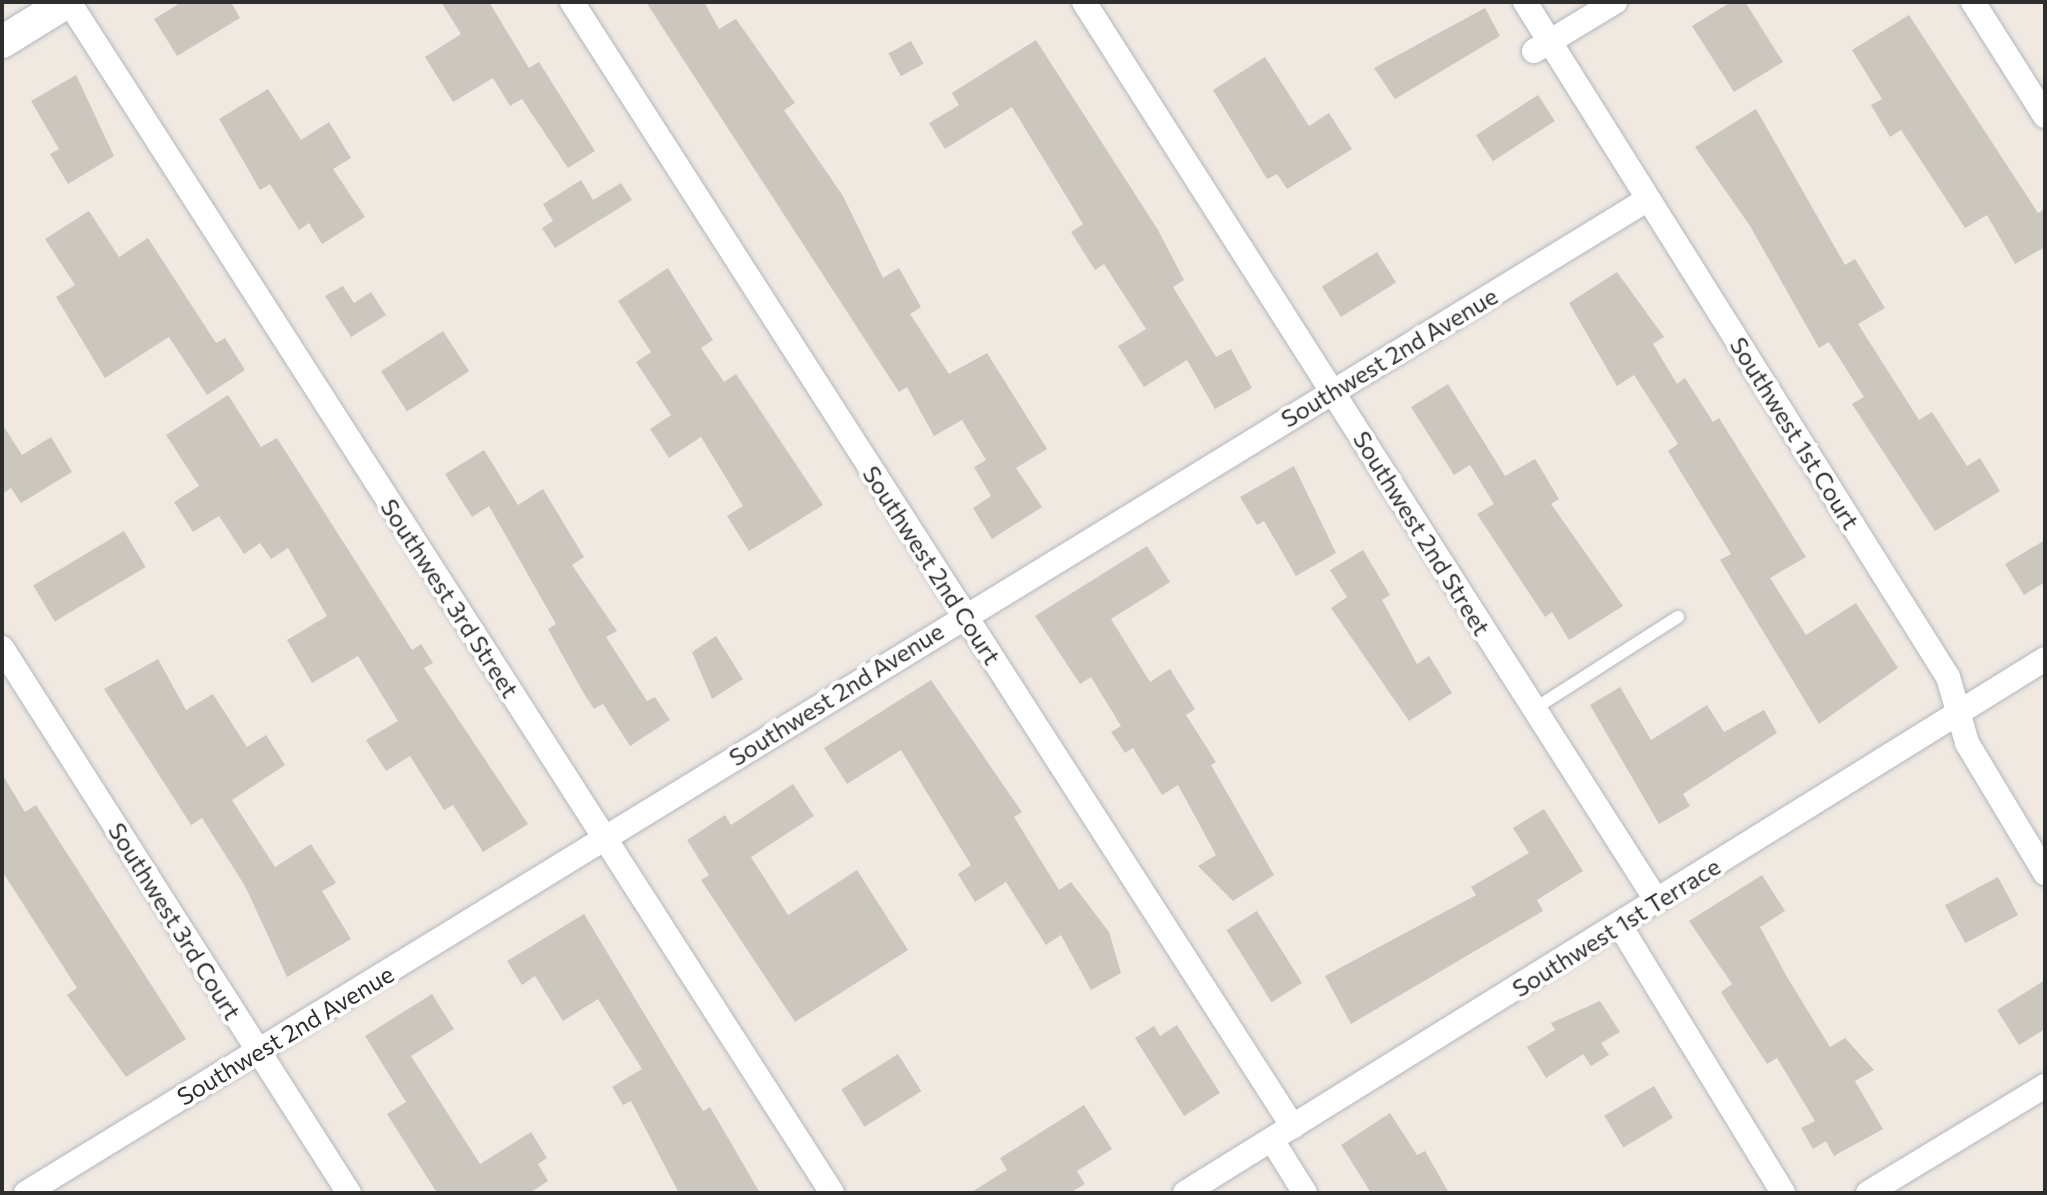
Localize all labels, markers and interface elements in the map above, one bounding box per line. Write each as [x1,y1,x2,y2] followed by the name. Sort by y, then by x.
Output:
[1276,281,1502,433] street label: Southwest 2nd Avenue
[1724,332,1866,534] street label: Southwest 1st Court
[1347,426,1497,640] street label: Southwest 2nd Street
[857,460,1007,670] street label: Southwest 2nd Court
[375,493,525,703] street label: Southwest 3rd Street
[723,616,949,772] street label: Southwest 2nd Avenue
[103,817,247,1025] street label: Southwest 3rd Court
[1507,851,1725,1003] street label: Southwest 1st Terrace
[172,959,398,1111] street label: Southwest 2nd Avenue

